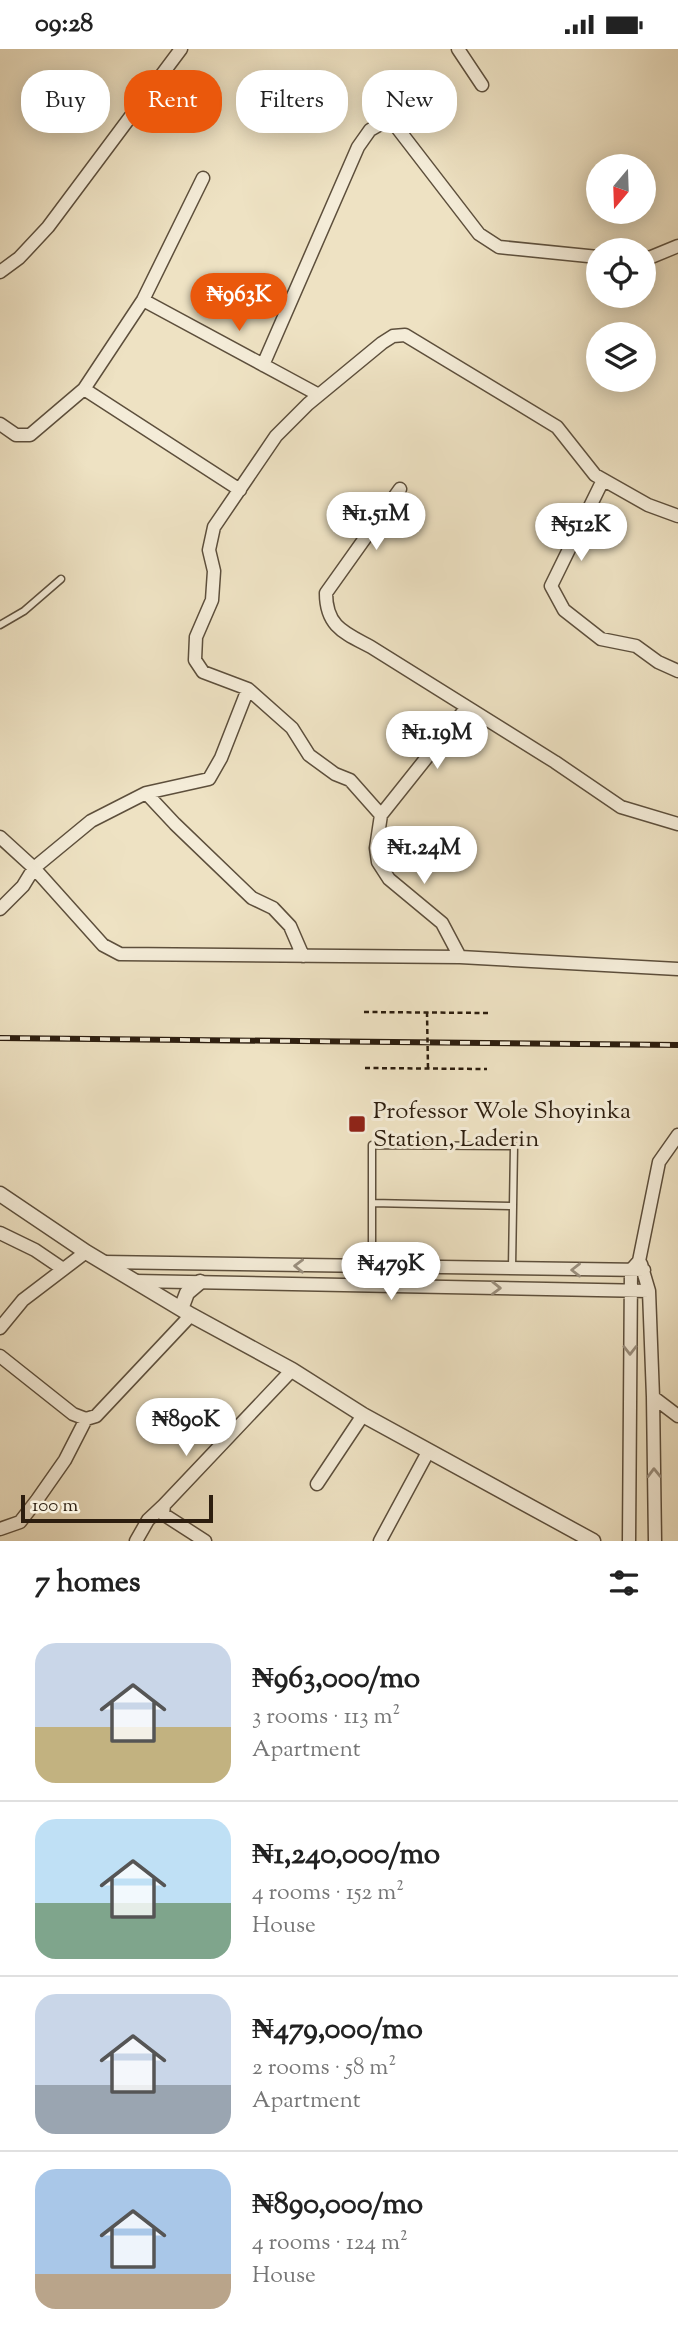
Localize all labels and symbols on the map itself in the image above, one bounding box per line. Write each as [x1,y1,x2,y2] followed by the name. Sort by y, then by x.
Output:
[586,154,656,224] north arrow
[190,273,288,333] pin: ₦963K
[319,493,433,552] pin: ₦1.51M
[532,503,630,563] pin: ₦512K
[380,711,494,771] pin: ₦1.19M
[367,827,481,886] pin: ₦1.24M
[373,1095,631,1157] place label: Professor Wole Shoyinka Station, Laderin
[347,1114,367,1134] marker: Professor Wole Shoyinka Station, Laderin
[342,1243,440,1302] pin: ₦479K
[294,1258,304,1274] one-way arrow
[570,1262,581,1278] one-way arrow
[491,1280,502,1295] one-way arrow
[622,1345,638,1356] one-way arrow
[137,1399,235,1458] pin: ₦890K
[646,1467,662,1478] one-way arrow
[21,1492,214,1524] scale bar

